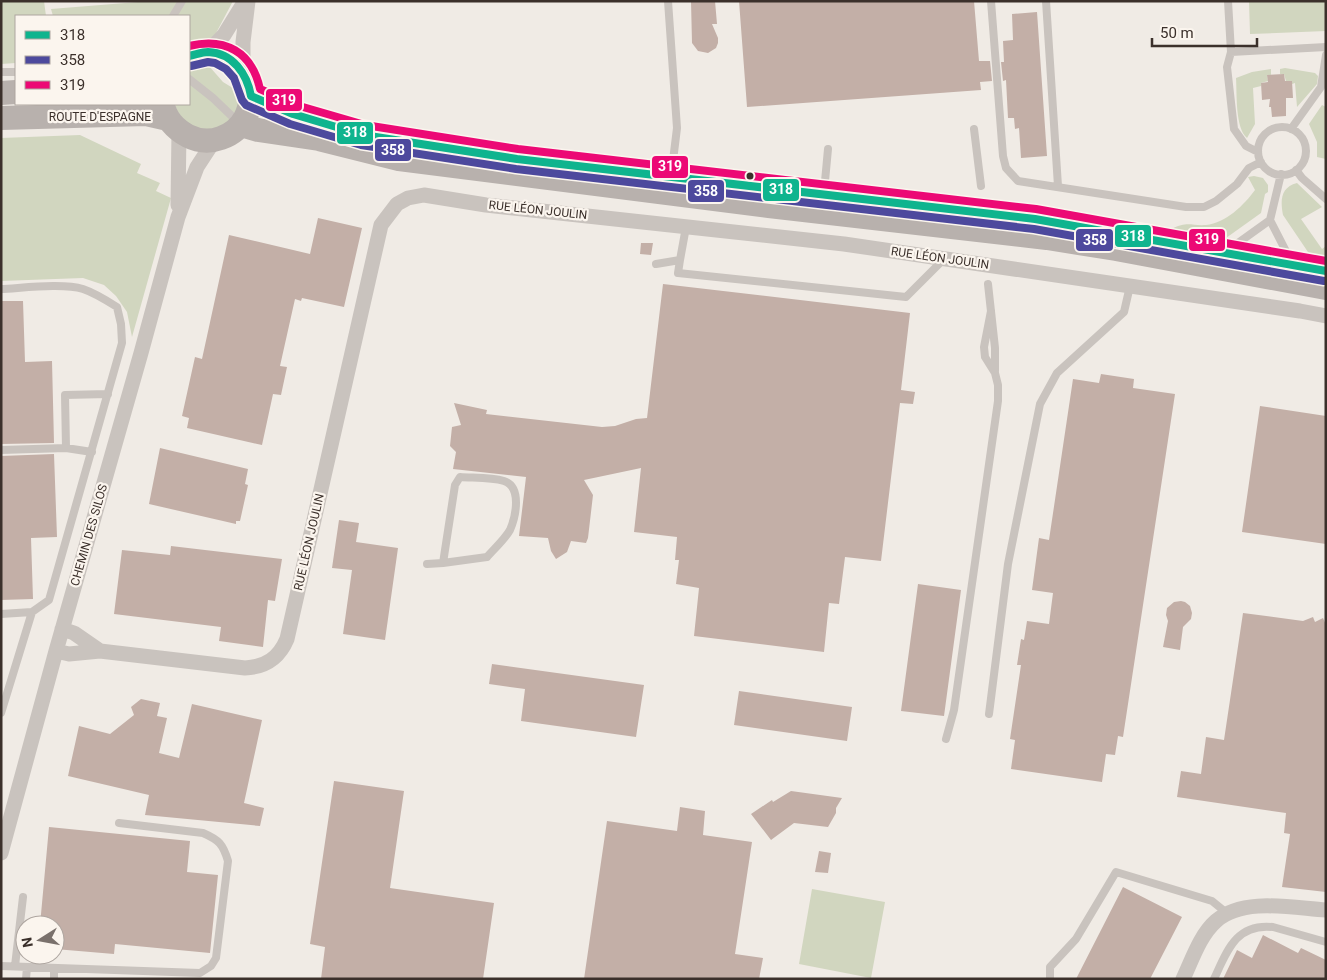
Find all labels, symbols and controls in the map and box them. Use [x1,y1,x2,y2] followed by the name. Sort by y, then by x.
[15,15,190,105] legend
[1152,15,1257,47] scale bar
[1160,24,1194,42] text: 50 m
[60,26,85,44] text: 318
[60,51,85,69] text: 358
[60,76,85,94] text: 319
[265,88,303,112] line badge: 319
[272,92,296,108] text: 319
[49,110,151,124] street label: ROUTE D'ESPAGNE
[336,121,374,145] line badge: 318
[343,124,367,140] text: 318
[374,138,412,162] line badge: 358
[381,142,405,158] text: 358
[651,155,689,179] line badge: 319
[658,158,682,174] text: 319
[745,171,755,181] unlabelled marker
[762,178,800,202] line badge: 318
[687,179,725,203] line badge: 358
[769,181,793,197] text: 318
[694,183,718,199] text: 358
[488,197,588,222] street label: RUE LÉON JOULIN
[1114,224,1152,248] line badge: 318
[1075,228,1114,252] line badge: 358
[1121,228,1145,244] text: 318
[1188,228,1226,252] line badge: 319
[1195,231,1219,247] text: 319
[1083,232,1107,248] text: 358
[890,243,990,272] street label: RUE LÉON JOULIN
[68,483,110,587] street label: CHEMIN DES SILOS
[290,492,327,592] street label: RUE LÉON JOULIN
[15,915,65,965] north arrow
[18,936,36,949] text: N

